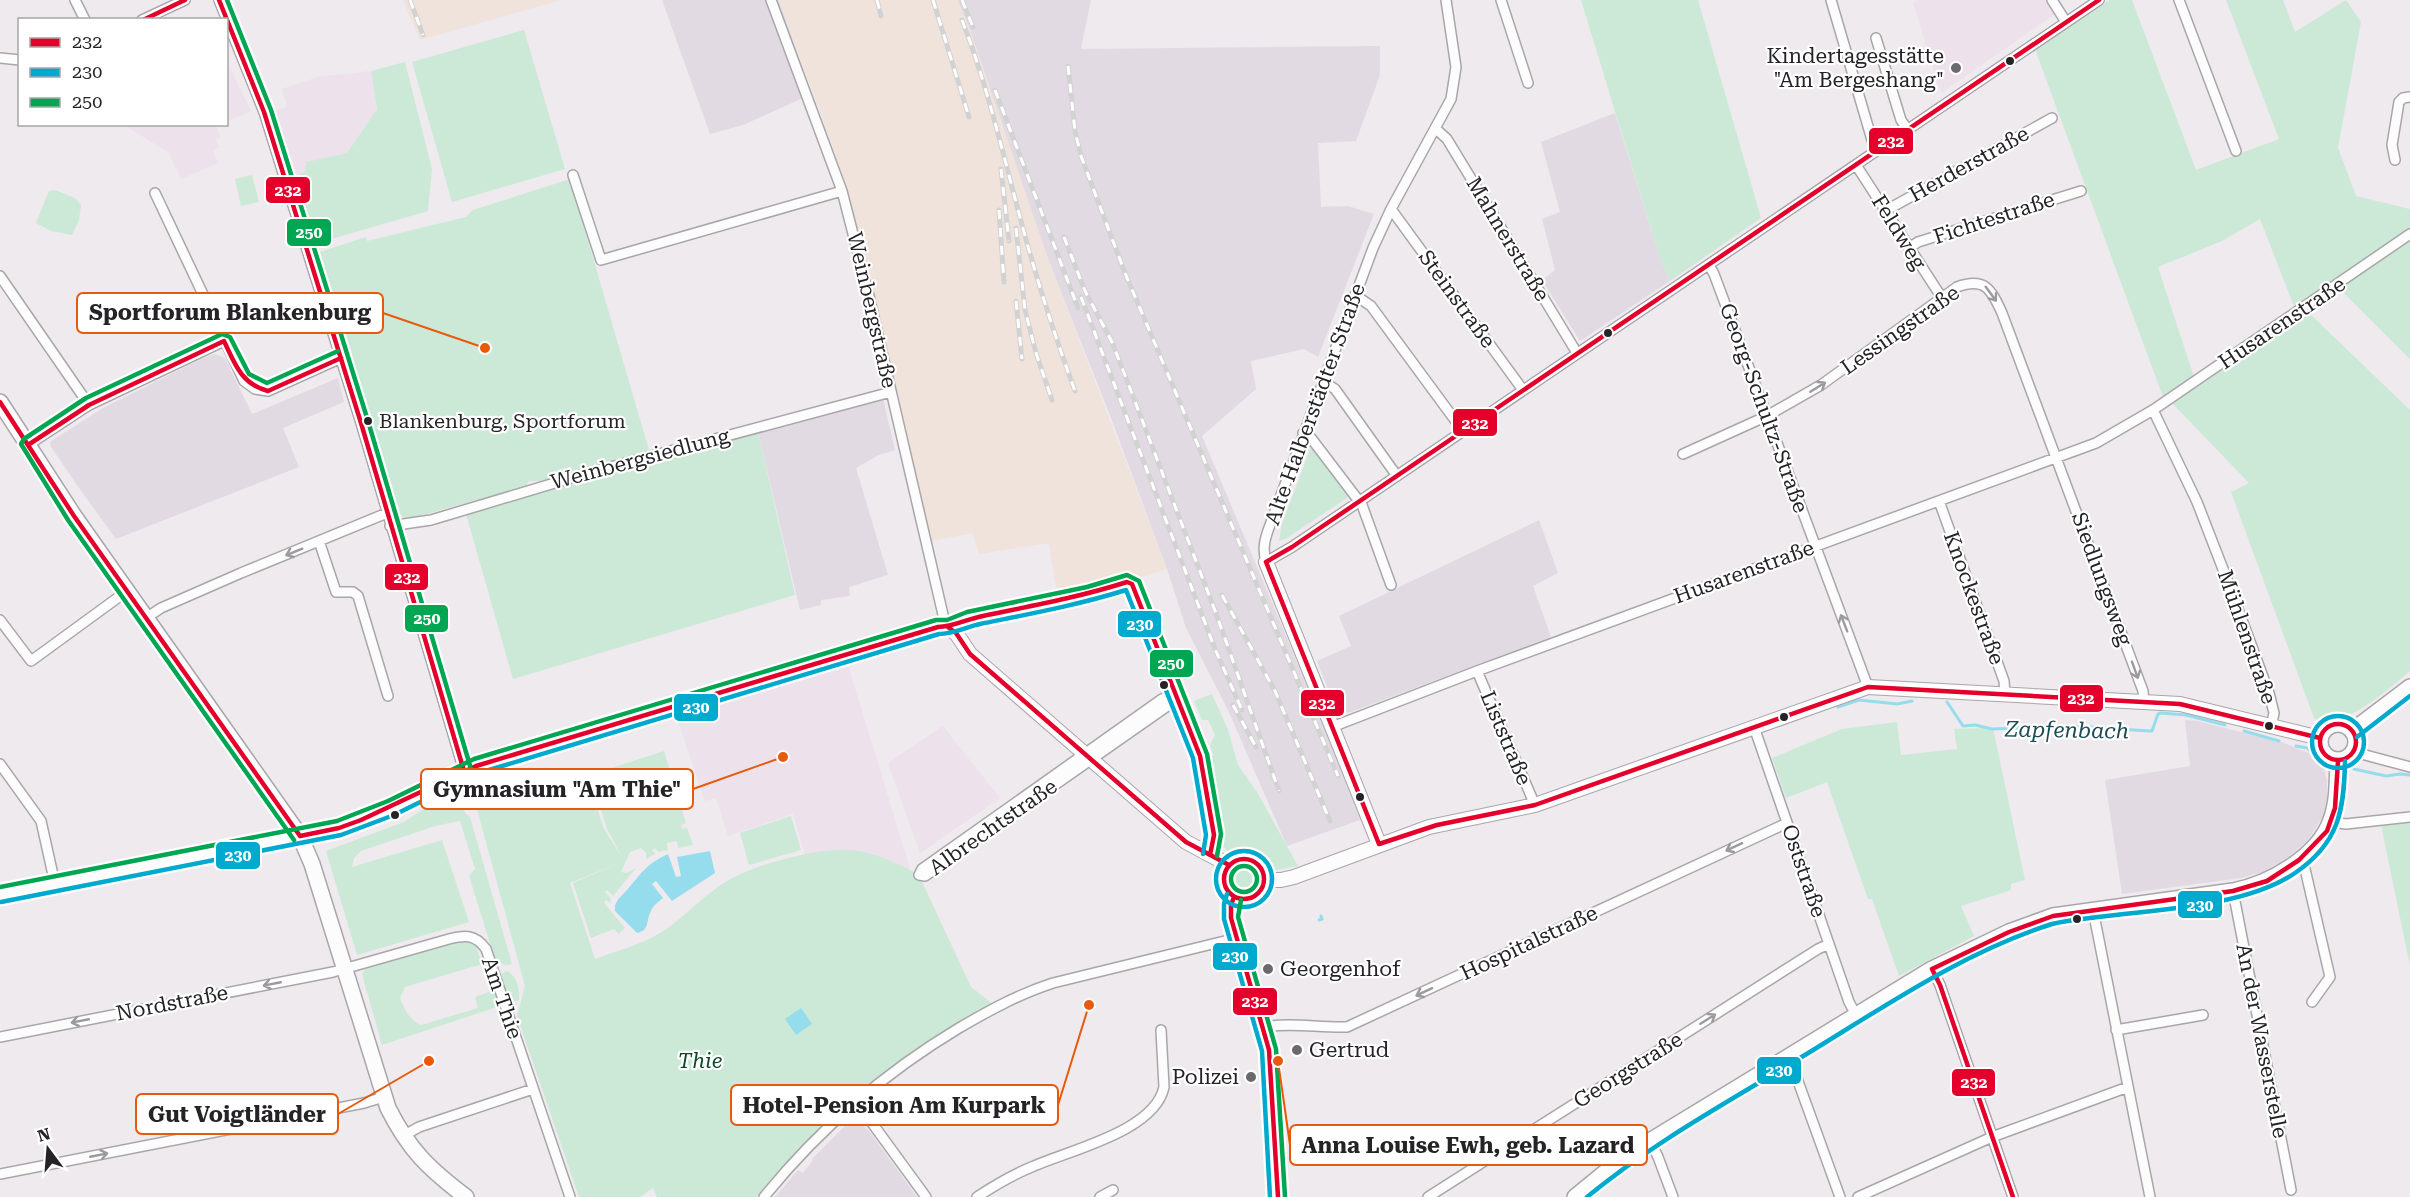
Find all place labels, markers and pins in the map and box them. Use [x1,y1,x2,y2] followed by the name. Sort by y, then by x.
[1767,44,1944,92] place label: Kindertagesstätte "Am Bergeshang"
[2004,55,2016,67] unlabelled marker
[1949,61,1963,75] marker: Kindertagesstätte "Am Bergeshang"
[77,293,383,333] callout: Sportforum Blankenburg
[1602,327,1614,339] unlabelled marker
[379,409,626,433] place label: Blankenburg, Sportforum
[362,415,374,427] marker: Blankenburg, Sportforum
[1158,679,1170,691] unlabelled marker
[1778,711,1790,723] unlabelled marker
[2263,720,2275,732] unlabelled marker
[421,769,693,809] callout: Gymnasium "Am Thie"
[1354,791,1366,803] unlabelled marker
[389,809,401,821] unlabelled marker
[2071,913,2083,925] unlabelled marker
[1280,957,1401,981] place label: Georgenhof
[1261,962,1275,976] marker: Georgenhof
[1309,1038,1390,1062] place label: Gertrud
[1290,1043,1304,1057] marker: Gertrud
[1172,1065,1239,1089] place label: Polizei
[1244,1070,1258,1084] marker: Polizei
[731,1085,1058,1125] callout: Hotel-Pension Am Kurpark
[136,1094,338,1134] callout: Gut Voigtländer
[1290,1125,1647,1165] callout: Anna Louise Ewh, geb. Lazard

